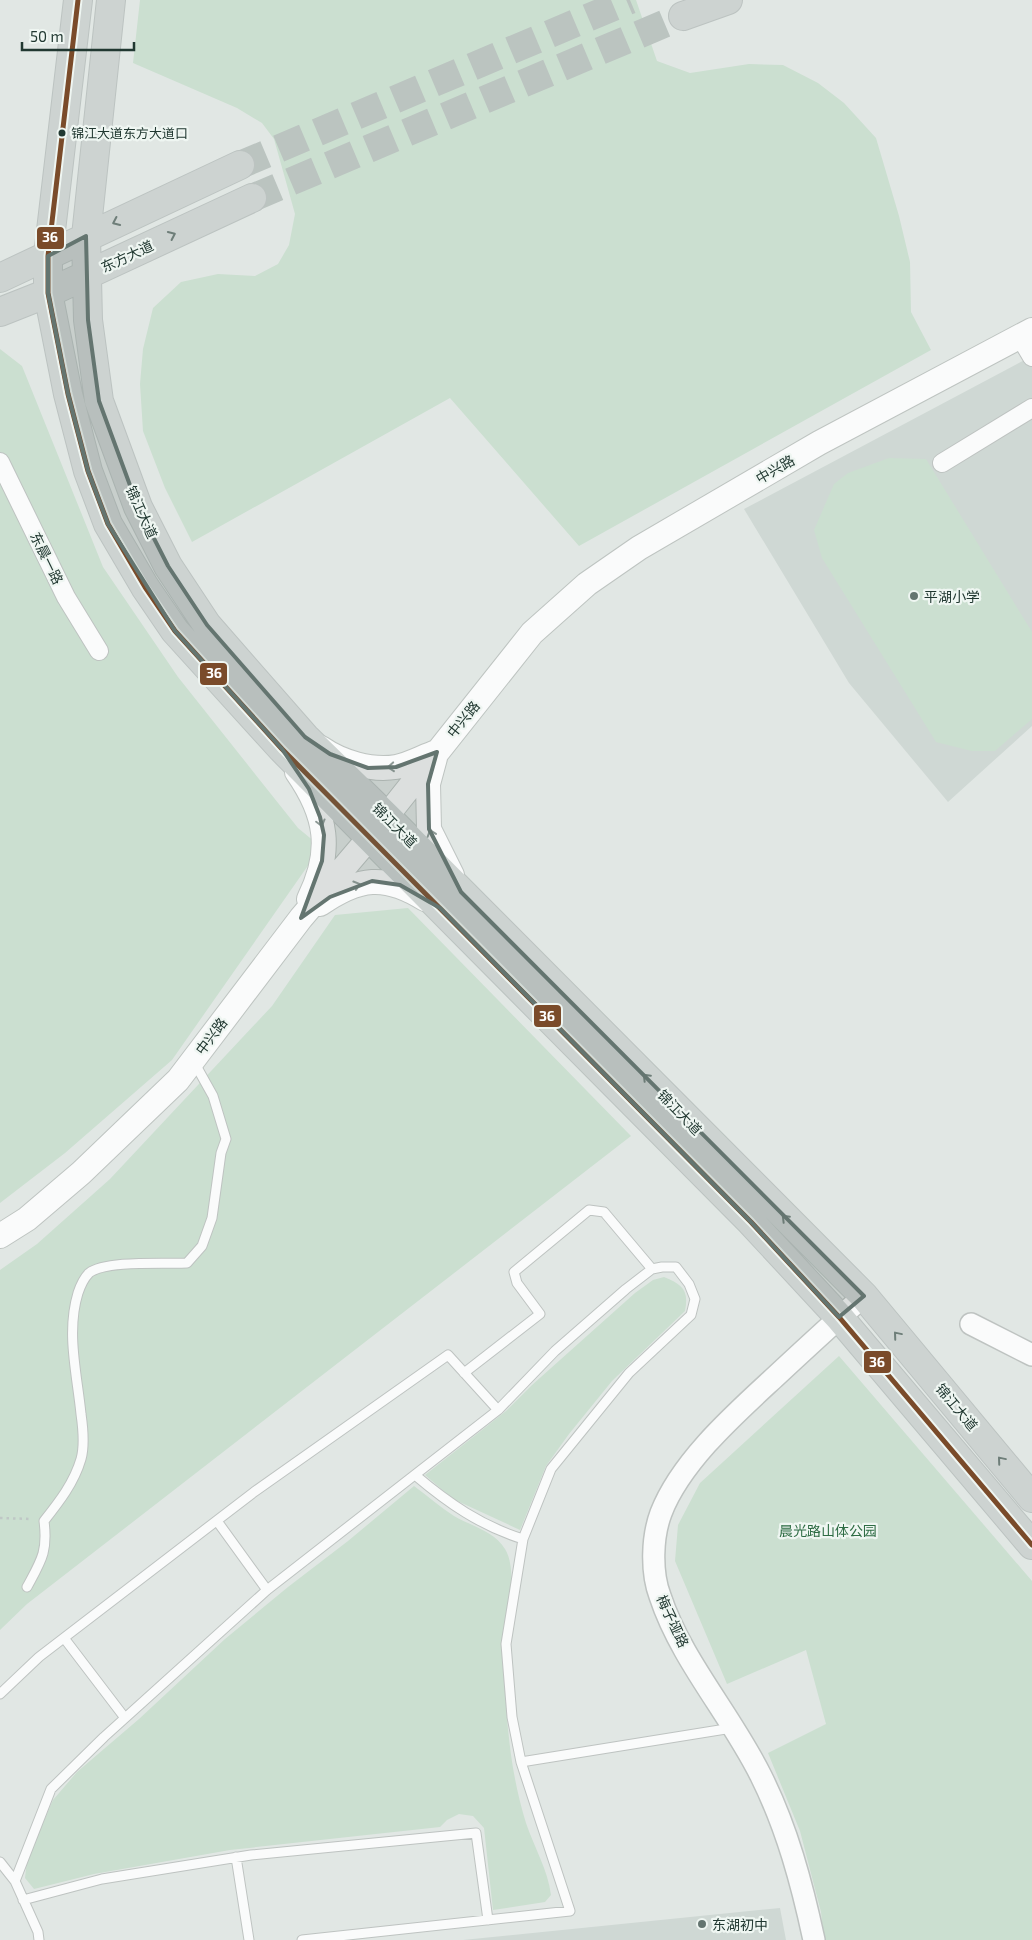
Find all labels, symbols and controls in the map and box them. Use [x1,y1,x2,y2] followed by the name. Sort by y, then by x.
[22,20,135,52] scale bar
[30,27,64,45] text: 50 m
[71,125,188,141] place label: 锦江大道东方大道口
[57,128,67,138] marker: 锦江大道东方大道口
[112,216,121,227] one-way arrow
[36,226,65,250] line badge: 36
[42,228,58,245] text: 36
[167,231,176,241] one-way arrow
[98,236,156,276] street label: 东方大道
[753,451,797,487] street label: 中兴路
[123,483,161,541] street label: 锦江大道
[27,529,67,587] street label: 东晨一路
[924,588,980,605] place label: 平湖小学
[908,590,920,602] marker: 平湖小学
[199,662,228,686] line badge: 36
[206,664,222,681] text: 36
[443,697,483,741] street label: 中兴路
[386,761,394,772] one-way arrow
[369,799,421,851] street label: 锦江大道
[316,818,326,826] one-way arrow
[427,829,437,838] one-way arrow
[353,881,361,891] one-way arrow
[533,1004,562,1028] line badge: 36
[539,1007,555,1024] text: 36
[192,1014,230,1058] street label: 中兴路
[643,1074,652,1083] one-way arrow
[654,1086,706,1138] street label: 锦江大道
[781,1215,790,1224] one-way arrow
[893,1332,902,1341] one-way arrow
[863,1350,892,1374] line badge: 36
[869,1353,885,1370] text: 36
[932,1380,982,1434] street label: 锦江大道
[998,1457,1006,1466] one-way arrow
[779,1522,877,1539] park label: 晨光路山体公园
[653,1592,693,1650] street label: 梅子垭路
[712,1916,768,1933] place label: 东湖初中
[696,1918,708,1930] marker: 东湖初中

